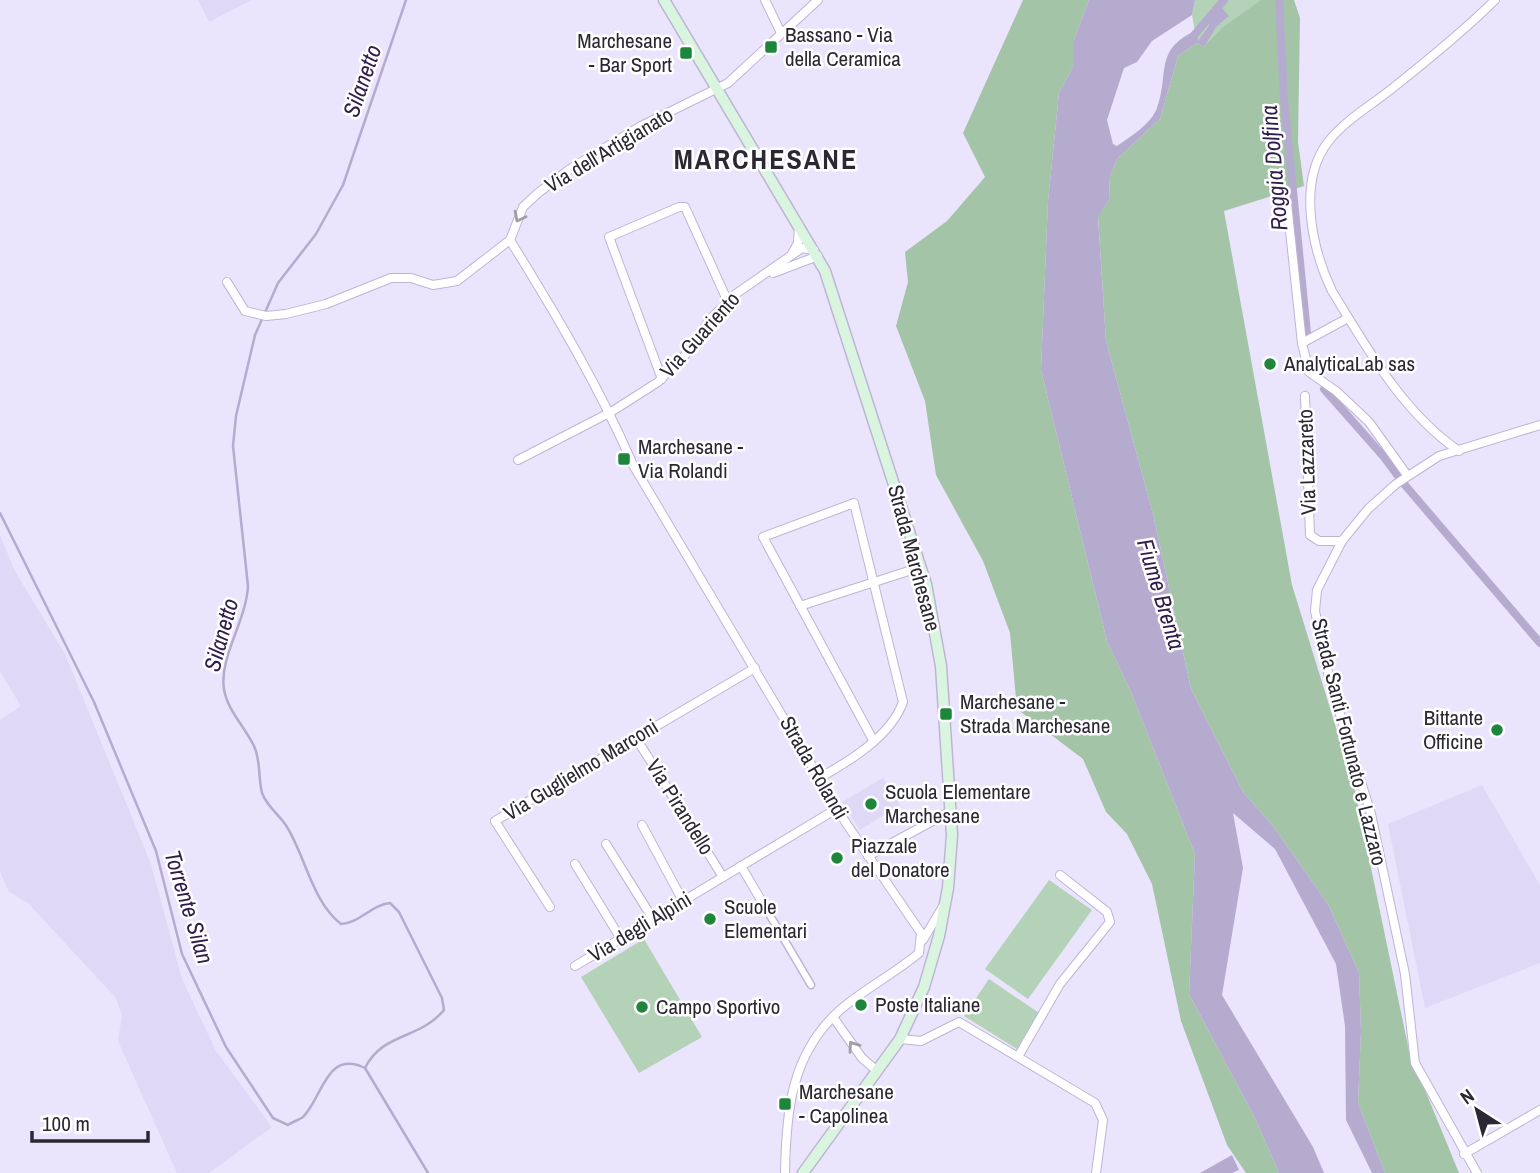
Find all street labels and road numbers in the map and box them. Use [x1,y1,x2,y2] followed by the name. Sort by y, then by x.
[539,100,678,199] street label: Via dell'Artigianato
[653,285,746,384] street label: Via Guariento
[1290,409,1323,515] street label: Via Lazzareto
[881,482,948,634] street label: Strada Marchesane
[1305,615,1394,869] street label: Strada Santi Fortunato e Lazzaro
[773,711,856,825] street label: Strada Rolandi
[498,712,664,827] street label: Via Guglielmo Marconi
[640,753,721,860] street label: Via Pirandello
[583,884,697,969] street label: Via degli Alpini

